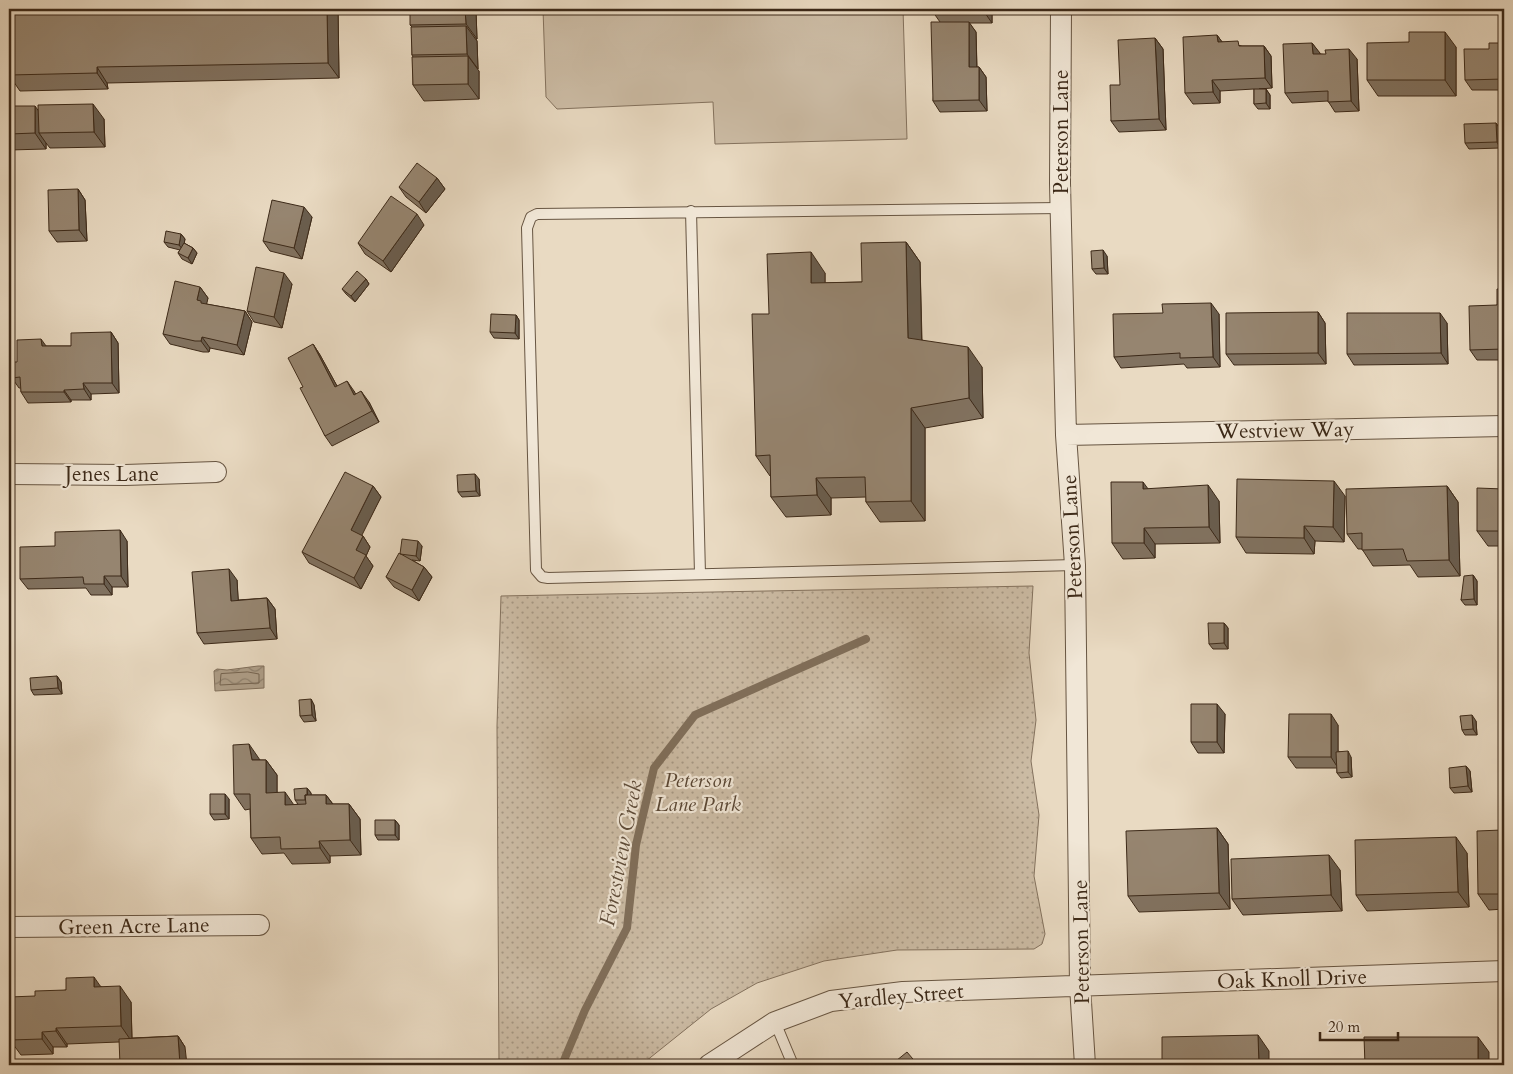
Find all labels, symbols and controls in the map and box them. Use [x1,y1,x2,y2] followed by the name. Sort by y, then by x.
[1047,70,1076,195] street label: Peterson Lane
[1215,415,1354,446] street label: Westview Way
[62,460,159,489] street label: Jenes Lane
[1055,474,1090,600] street label: Peterson Lane
[655,766,742,819] park label: Peterson Lane Park
[592,778,650,928] water label: Forestview Creek
[1066,879,1097,1005] street label: Peterson Lane
[58,911,210,942] street label: Green Acre Lane
[1216,962,1368,997] street label: Oak Knoll Drive
[837,977,965,1016] street label: Yardley Street
[1320,1009,1398,1041] scale bar
[1328,1017,1360,1037] text: 20 m

